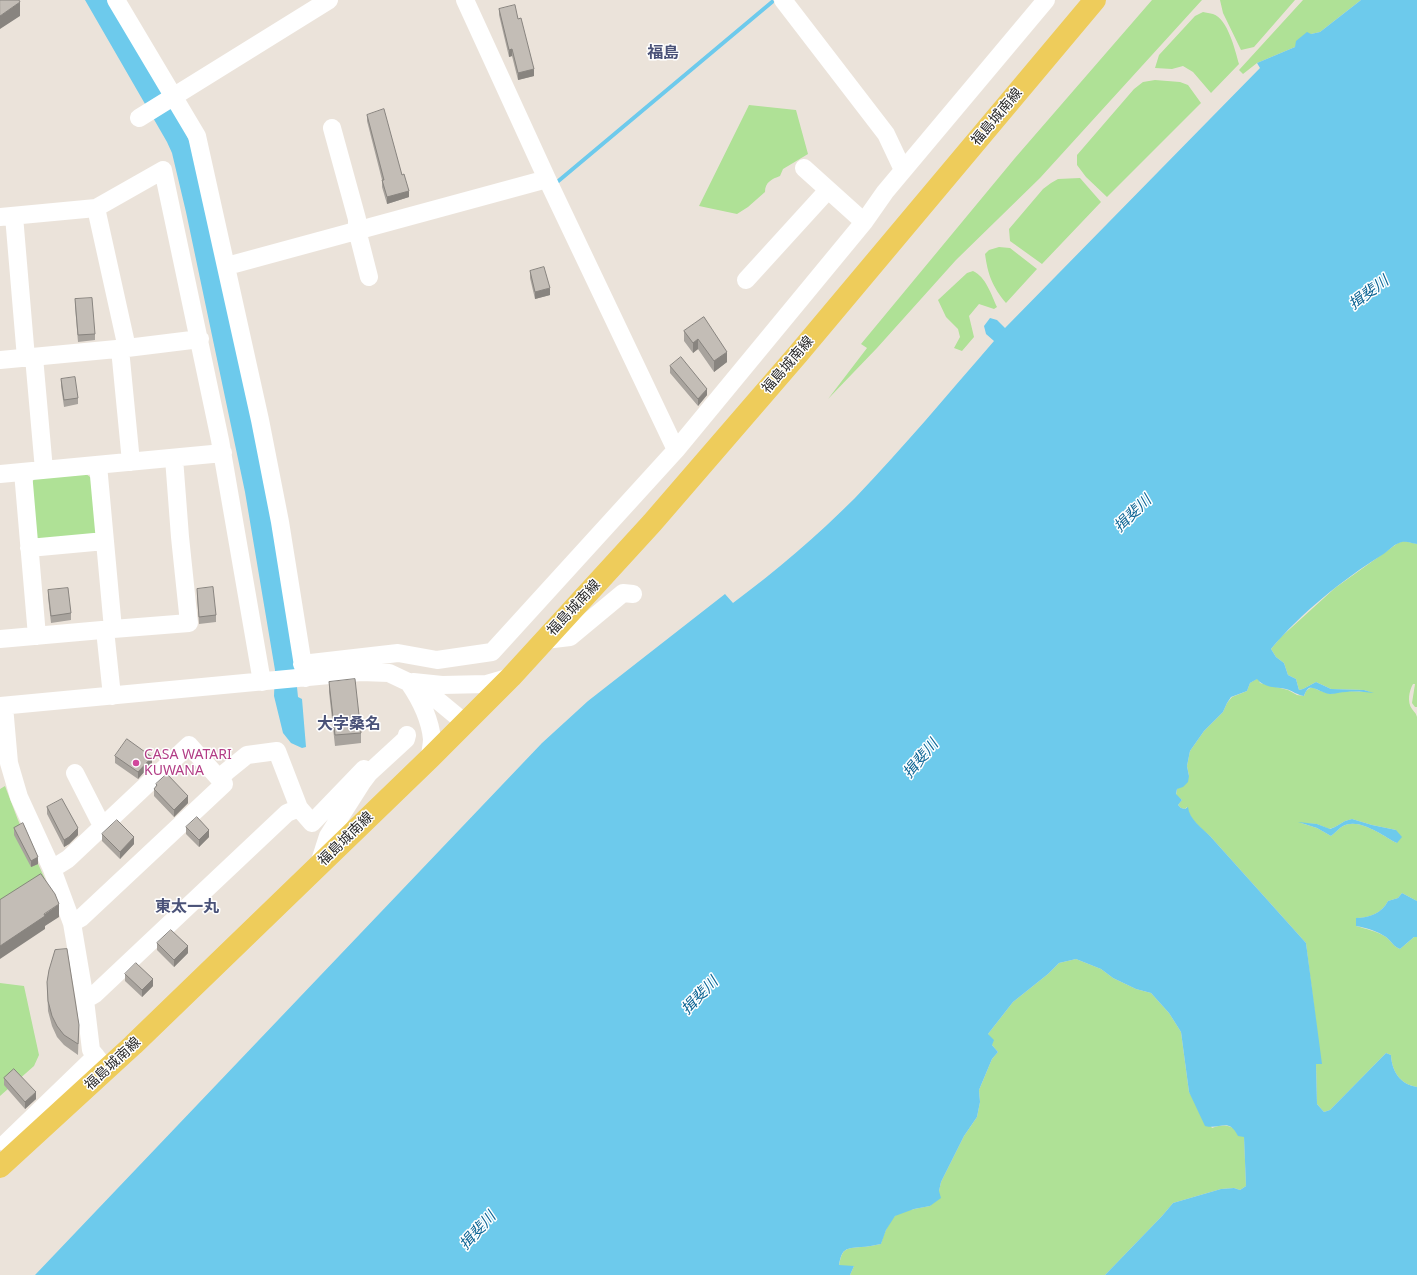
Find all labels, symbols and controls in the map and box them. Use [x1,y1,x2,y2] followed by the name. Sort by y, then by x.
[647,43,679,63] district label: 福島
[968,85,1026,149] street label: 福島城南線
[1346,272,1392,314] water label: 揖斐川
[759,333,817,397] street label: 福島城南線
[1111,492,1155,536] water label: 揖斐川
[544,577,604,639] street label: 福島城南線
[317,714,381,734] district label: 大字桑名
[900,736,942,782] water label: 揖斐川
[144,747,232,780] place label: CASA WATARI KUWANA
[131,758,141,768] marker: CASA WATARI KUWANA
[315,809,377,869] street label: 福島城南線
[155,897,219,917] district label: 東太一丸
[678,974,722,1018] water label: 揖斐川
[82,1034,144,1094] street label: 福島城南線
[456,1208,500,1254] water label: 揖斐川

